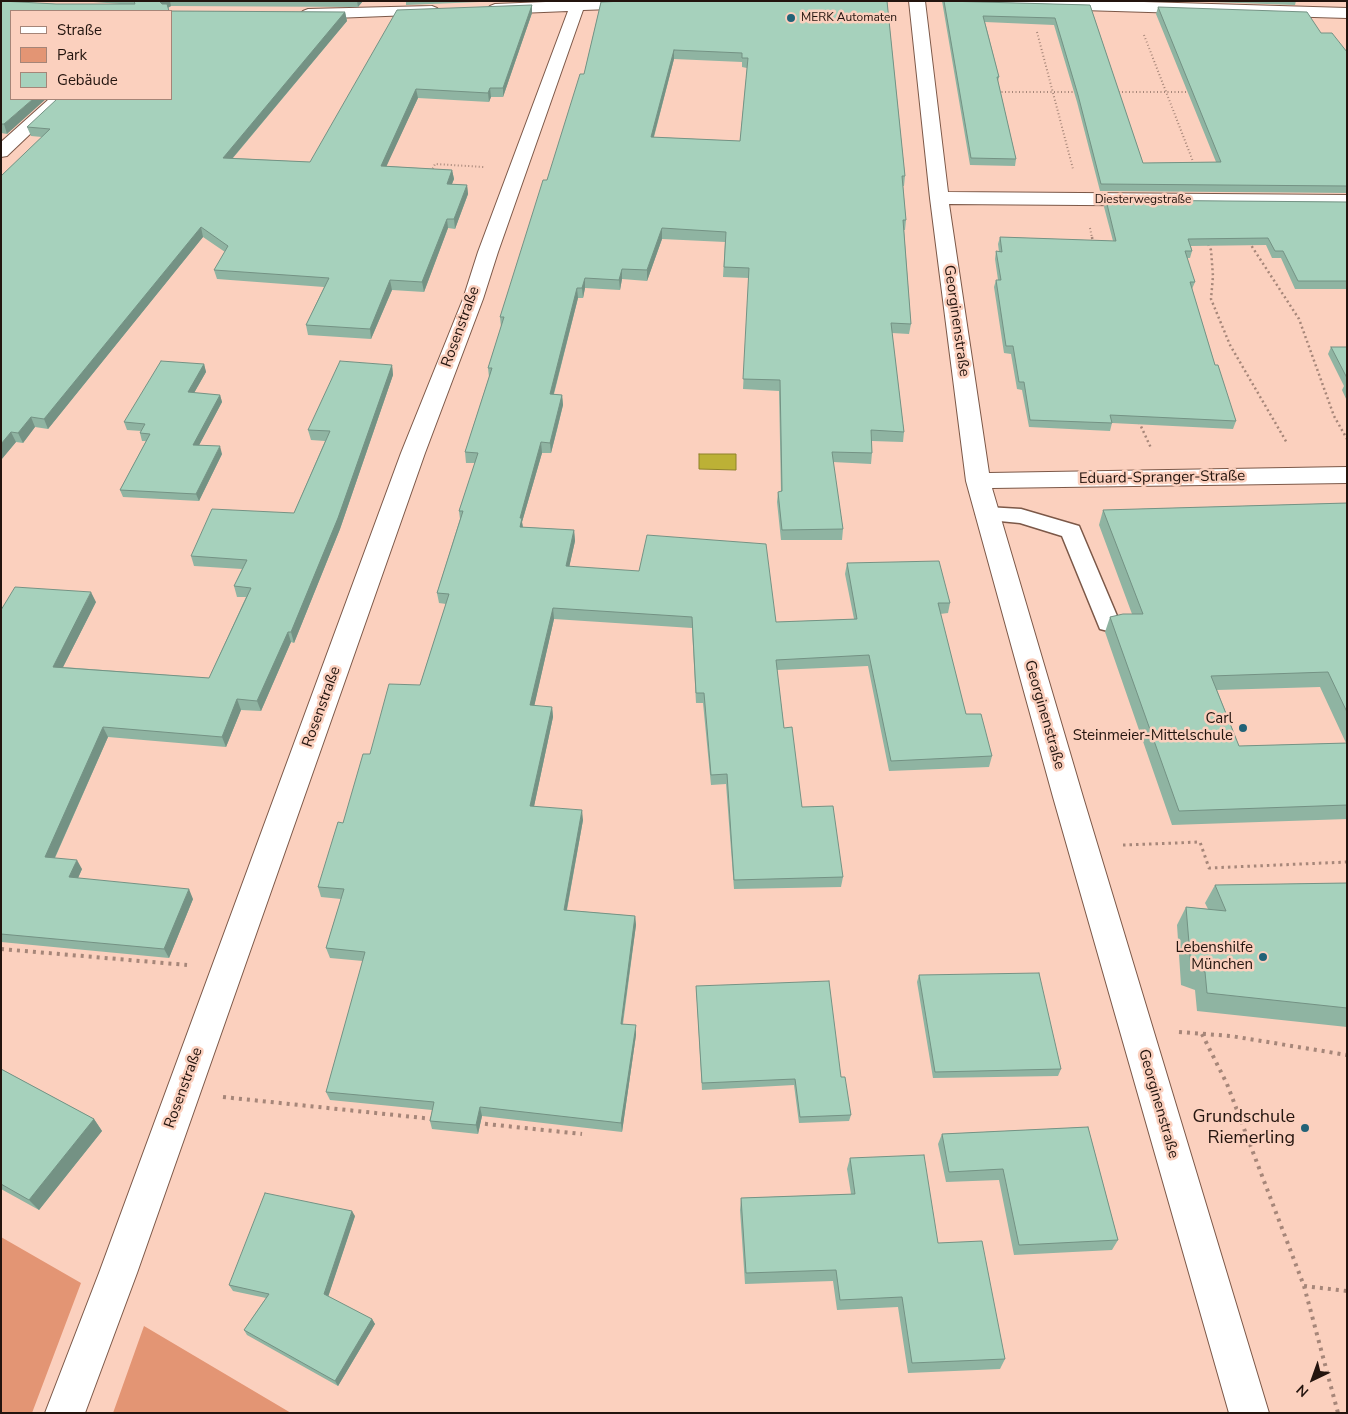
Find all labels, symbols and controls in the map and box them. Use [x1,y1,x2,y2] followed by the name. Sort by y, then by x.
[10,10,172,100] legend
[801,11,897,25] place label: MERK Automaten
[785,12,797,24] marker: MERK Automaten
[57,20,102,40] text: Straße
[57,45,87,65] text: Park
[57,70,118,90] text: Gebäude
[1095,193,1191,207] street label: Diesterwegstraße
[939,264,973,378] street label: Georginenstraße
[438,284,484,370] street label: Rosenstraße
[1079,468,1245,488] street label: Eduard-Spranger-Straße
[1020,658,1068,772] street label: Georginenstraße
[299,664,345,750] street label: Rosenstraße
[1073,710,1233,745] place label: Carl Steinmeier-Mittelschule
[1237,722,1249,734] marker: Carl Steinmeier-Mittelschule
[1175,939,1253,974] place label: Lebenshilfe München
[1257,951,1269,963] marker: Lebenshilfe München
[161,1045,207,1131] street label: Rosenstraße
[1134,1047,1182,1161] street label: Georginenstraße
[1193,1107,1295,1150] place label: Grundschule Riemerling
[1299,1122,1311,1134] marker: Grundschule Riemerling
[1288,1354,1338,1404] north arrow
[1292,1380,1313,1401] text: N

